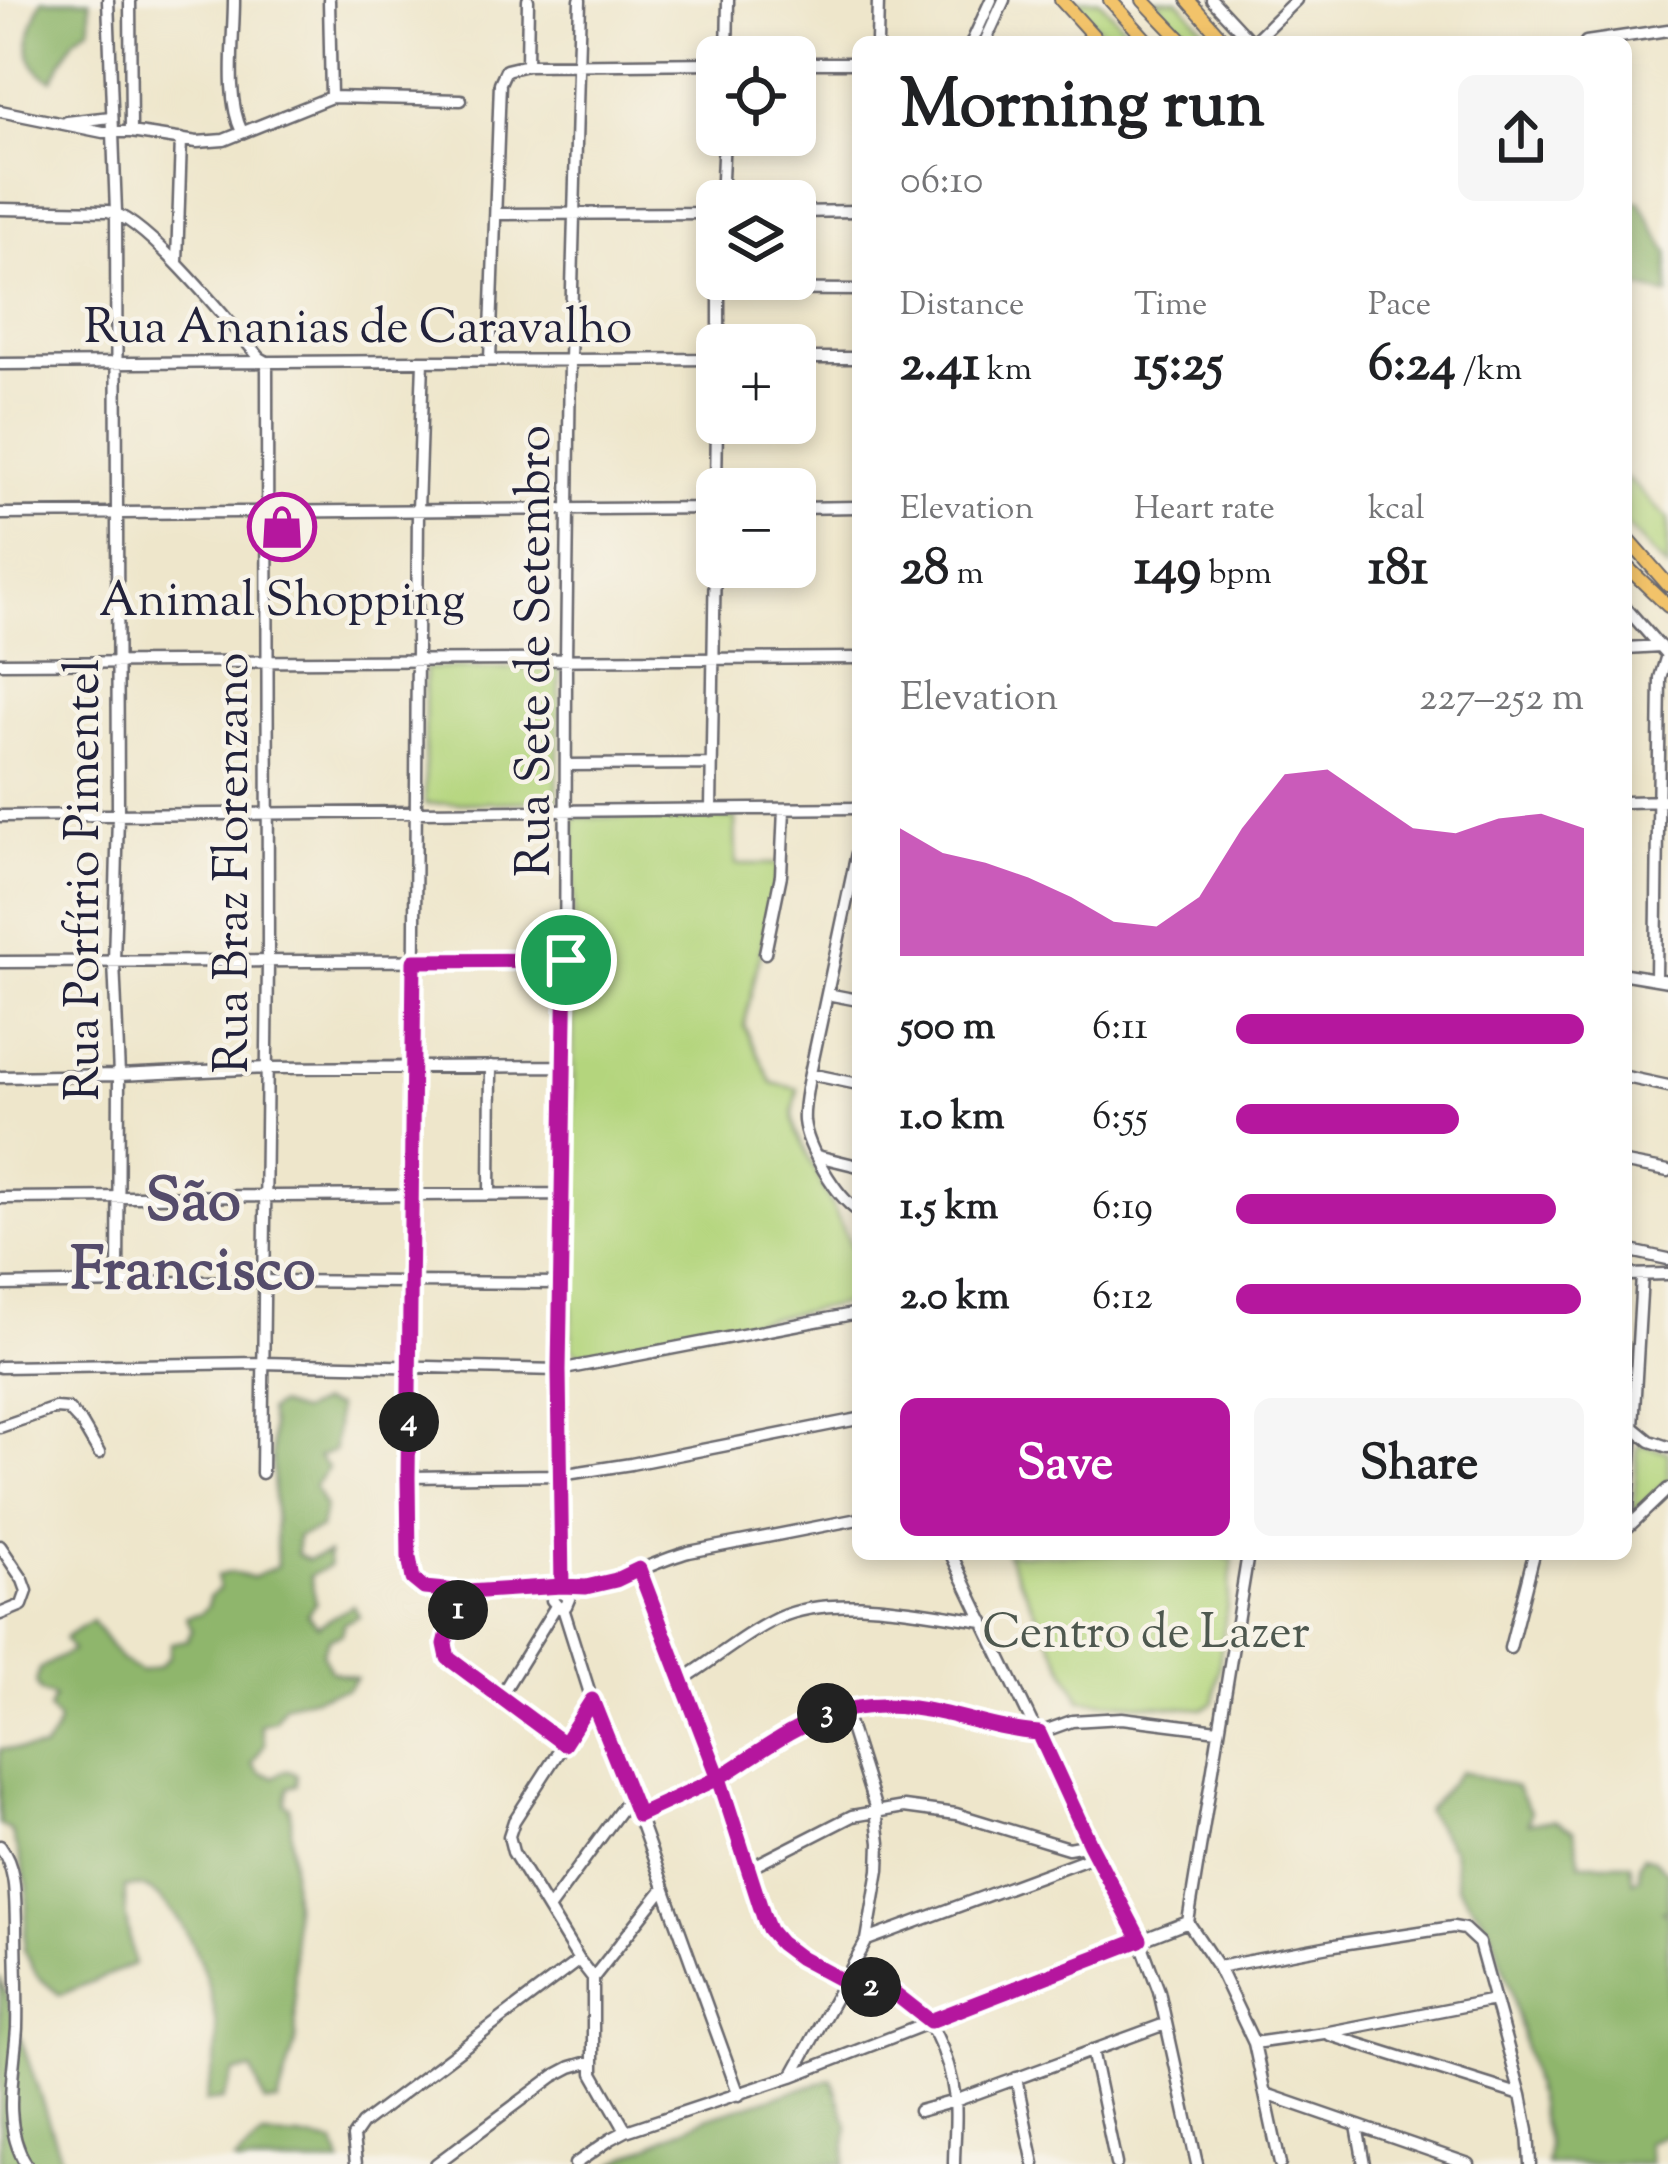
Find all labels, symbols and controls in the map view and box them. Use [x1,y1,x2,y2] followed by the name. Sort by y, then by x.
[696,36,816,588] map controls
[696,36,816,156] button: locate
[900,62,1265,157] text: Morning run
[1458,75,1584,201] button: share
[900,155,983,211] text: 06:10
[696,180,816,300] button: layers
[900,282,1024,330] text: Distance
[1134,282,1207,330] text: Time
[1368,282,1431,330] text: Pace
[84,296,632,365] street label: Rua Ananias de Caravalho
[696,324,816,444] button: +
[900,330,980,403] text: 2.41
[1134,330,1223,403] text: 15:25
[1368,330,1456,403] text: 6:24
[980,347,1032,395] text: km
[1456,347,1522,395] text: /km
[503,425,572,877] street label: Rua Sete de Setembro
[696,468,816,588] button: −
[900,486,1034,534] text: Elevation
[1134,486,1275,534] text: Heart rate
[1368,486,1425,534] text: kcal
[247,492,317,562] shop icon: Animal Shopping
[900,534,949,607] text: 28
[1134,534,1201,607] text: 149
[1368,534,1428,607] text: 181
[949,551,984,599] text: m
[1201,551,1272,599] text: bpm
[99,569,465,638] place label: Animal Shopping
[201,653,270,1073] street label: Rua Braz Florenzano
[52,659,121,1101] street label: Rua Porfírio Pimentel
[900,672,1058,728] text: Elevation
[1419,672,1584,728] text: 227–252 m
[515,909,617,1011] pin
[533,927,599,993] icon: arrive
[900,1001,995,1057] text: 500 m
[1092,1001,1148,1057] text: 6:11
[900,1091,1004,1147] text: 1.0 km
[1092,1091,1148,1147] text: 6:55
[70,1161,316,1317] district label: São Francisco
[900,1181,998,1237] text: 1.5 km
[1092,1181,1153,1237] text: 6:19
[900,1271,1009,1327] text: 2.0 km
[1092,1271,1153,1327] text: 6:12
[379,1392,439,1452] pin: 4
[401,1398,417,1446] text: 4
[900,1398,1230,1536] button: Save
[1254,1398,1584,1536] button: Share
[428,1580,488,1640] pin: 1
[452,1586,464,1634] text: 1
[982,1601,1310,1670] park label: Centro de Lazer
[797,1683,857,1743] pin: 3
[820,1689,834,1737] text: 3
[841,1957,901,2017] pin: 2
[863,1963,879,2011] text: 2

